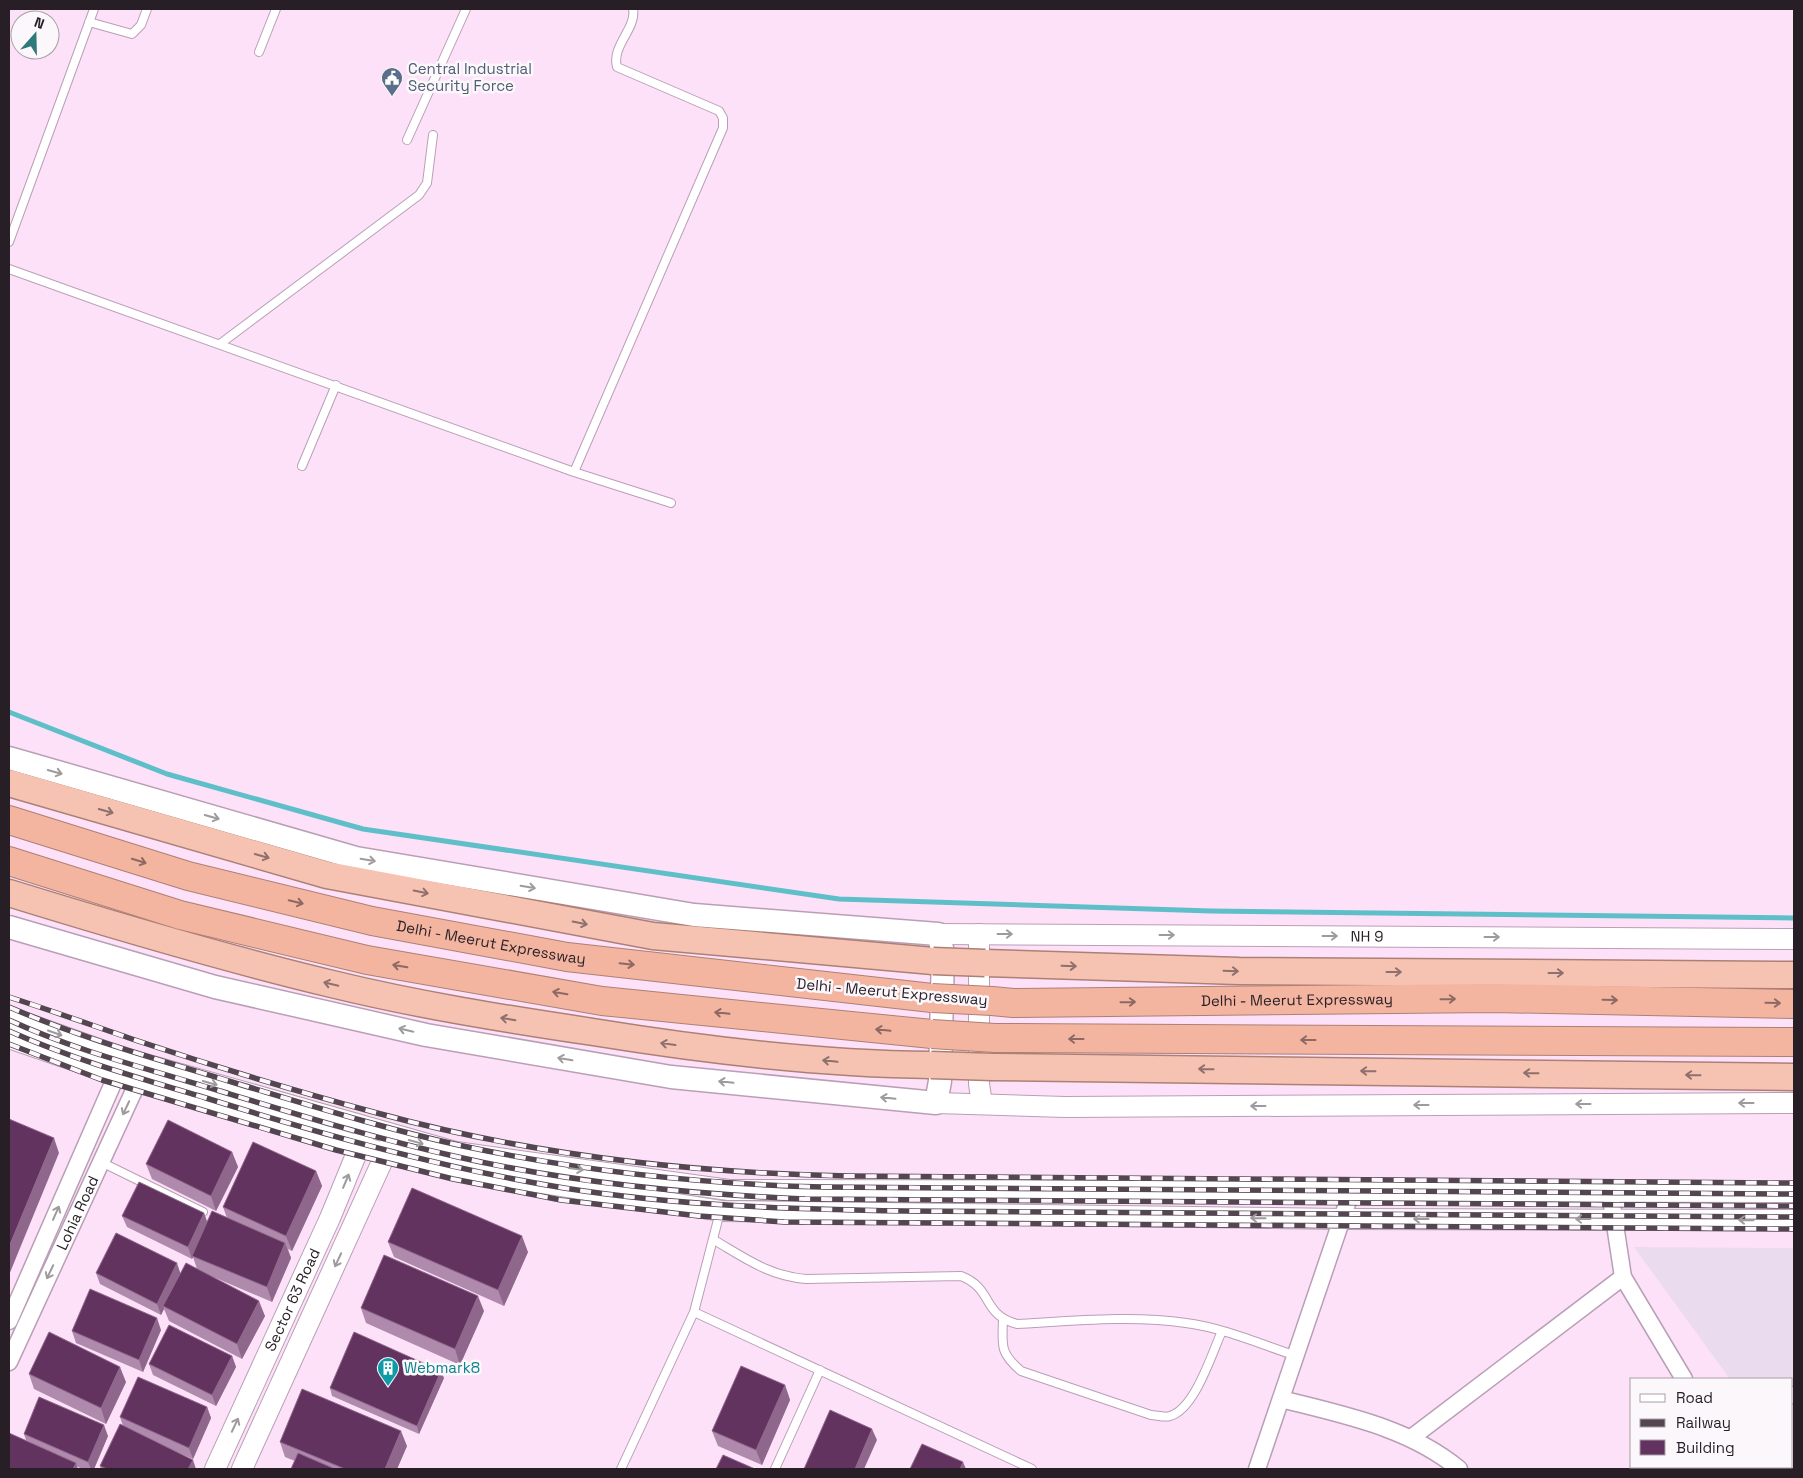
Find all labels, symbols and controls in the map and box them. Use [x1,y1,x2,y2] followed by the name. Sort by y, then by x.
[10,10,60,60] north arrow
[32,13,47,33] text: N
[408,59,532,95] place label: Central Industrial Security Force
[380,66,404,97] public building icon: Central Industrial Security Force
[47,767,63,777] one-way arrow
[98,807,114,817] one-way arrow
[203,812,219,822] one-way arrow
[254,852,270,862] one-way arrow
[130,856,146,866] one-way arrow
[360,856,376,866] one-way arrow
[520,883,536,893] one-way arrow
[412,888,428,898] one-way arrow
[287,898,303,907] one-way arrow
[395,916,587,968] street label: Delhi - Meerut Expressway
[572,918,588,928] one-way arrow
[1351,926,1383,946] street label: NH 9
[996,929,1012,939] one-way arrow
[1158,930,1175,940] one-way arrow
[1321,931,1337,941] one-way arrow
[1484,932,1500,942] one-way arrow
[619,959,635,969] one-way arrow
[392,961,408,971] one-way arrow
[1061,961,1077,970] one-way arrow
[1223,966,1239,975] one-way arrow
[1386,967,1402,977] one-way arrow
[1548,968,1564,978] one-way arrow
[796,974,988,1009] street label: Delhi - Meerut Expressway
[324,979,340,988] one-way arrow
[553,988,569,998] one-way arrow
[1201,989,1393,1010] street label: Delhi - Meerut Expressway
[1439,994,1455,1003] one-way arrow
[1602,995,1618,1005] one-way arrow
[1119,997,1135,1006] one-way arrow
[1764,999,1780,1008] one-way arrow
[714,1008,730,1018] one-way arrow
[500,1014,516,1024] one-way arrow
[398,1025,414,1034] one-way arrow
[875,1025,891,1034] one-way arrow
[46,1029,62,1039] one-way arrow
[1068,1034,1084,1044] one-way arrow
[1300,1035,1316,1045] one-way arrow
[661,1039,677,1049] one-way arrow
[558,1053,574,1063] one-way arrow
[822,1056,838,1066] one-way arrow
[1198,1064,1214,1074] one-way arrow
[1360,1066,1376,1076] one-way arrow
[1523,1068,1539,1078] one-way arrow
[1685,1071,1701,1080] one-way arrow
[718,1077,734,1087] one-way arrow
[201,1078,217,1088] one-way arrow
[880,1093,896,1103] one-way arrow
[1738,1098,1754,1108] one-way arrow
[1575,1099,1592,1109] one-way arrow
[120,1100,130,1115] one-way arrow
[1413,1100,1429,1110] one-way arrow
[1250,1101,1266,1111] one-way arrow
[408,1137,424,1147] one-way arrow
[568,1164,584,1174] one-way arrow
[52,1173,102,1253] street label: Lohia Road
[341,1174,351,1189] one-way arrow
[52,1206,62,1221] one-way arrow
[1250,1213,1266,1222] one-way arrow
[1413,1214,1429,1224] one-way arrow
[1575,1214,1592,1224] one-way arrow
[1738,1215,1754,1225] one-way arrow
[260,1245,324,1354] street label: Sector 63 Road
[333,1252,342,1267] one-way arrow
[45,1264,55,1279] one-way arrow
[376,1356,400,1387] building icon: Webmark8
[404,1358,480,1377] place label: Webmark8
[1630,1378,1793,1468] legend
[1676,1388,1713,1407] text: Road
[1676,1413,1731,1432] text: Railway
[231,1418,240,1433] one-way arrow
[1676,1438,1735,1457] text: Building

